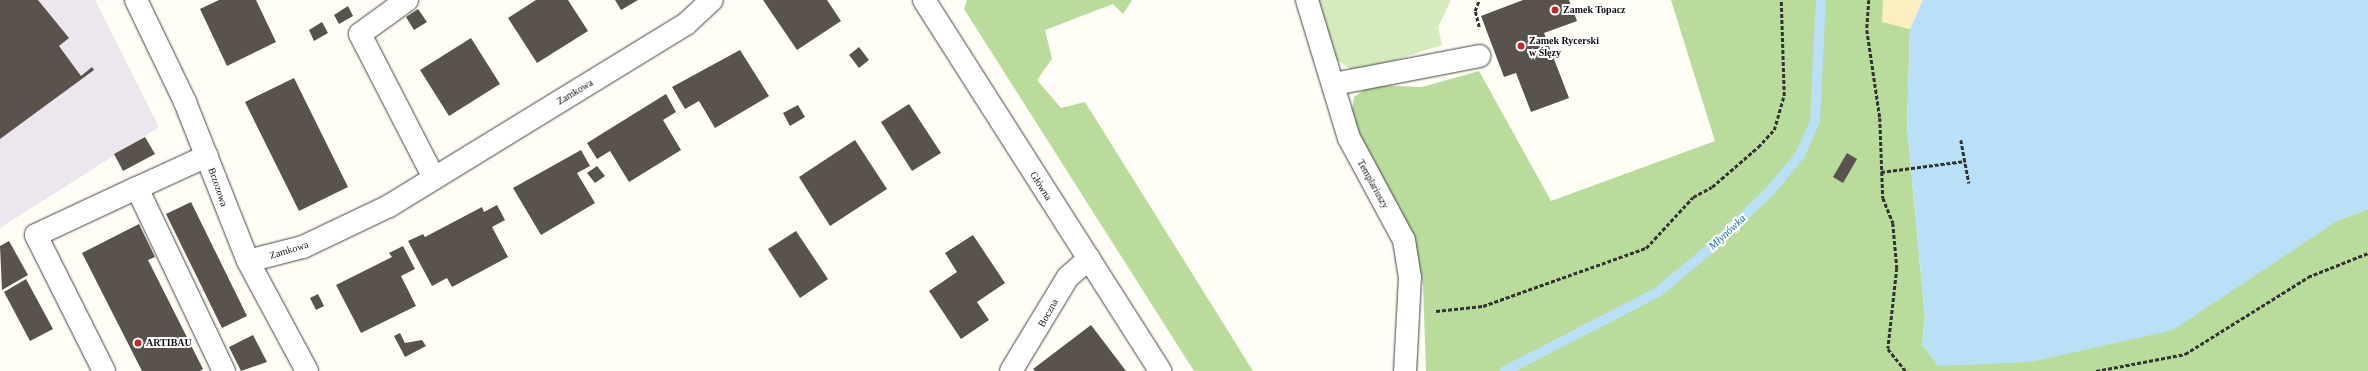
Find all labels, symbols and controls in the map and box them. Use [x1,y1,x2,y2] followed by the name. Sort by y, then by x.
[1563,4,1626,16] place label: Zamek Topacz
[1550,5,1560,15] marker: Zamek Topacz
[1529,34,1599,58] place label: Zamek Rycerski w Ślęzy
[1516,41,1526,51] marker: Zamek Rycerski w Ślęzy
[555,77,595,107] street label: Zamkowa
[1355,157,1391,211] street label: Templariuszy
[206,166,230,208] street label: Brzozowa
[1028,169,1054,203] street label: Główna
[1706,212,1748,252] water label: Młynówka
[268,238,310,262] street label: Zamkowa
[1035,297,1061,329] street label: Boczna
[146,337,192,349] place label: ARTIBAU
[133,338,143,348] marker: ARTIBAU

